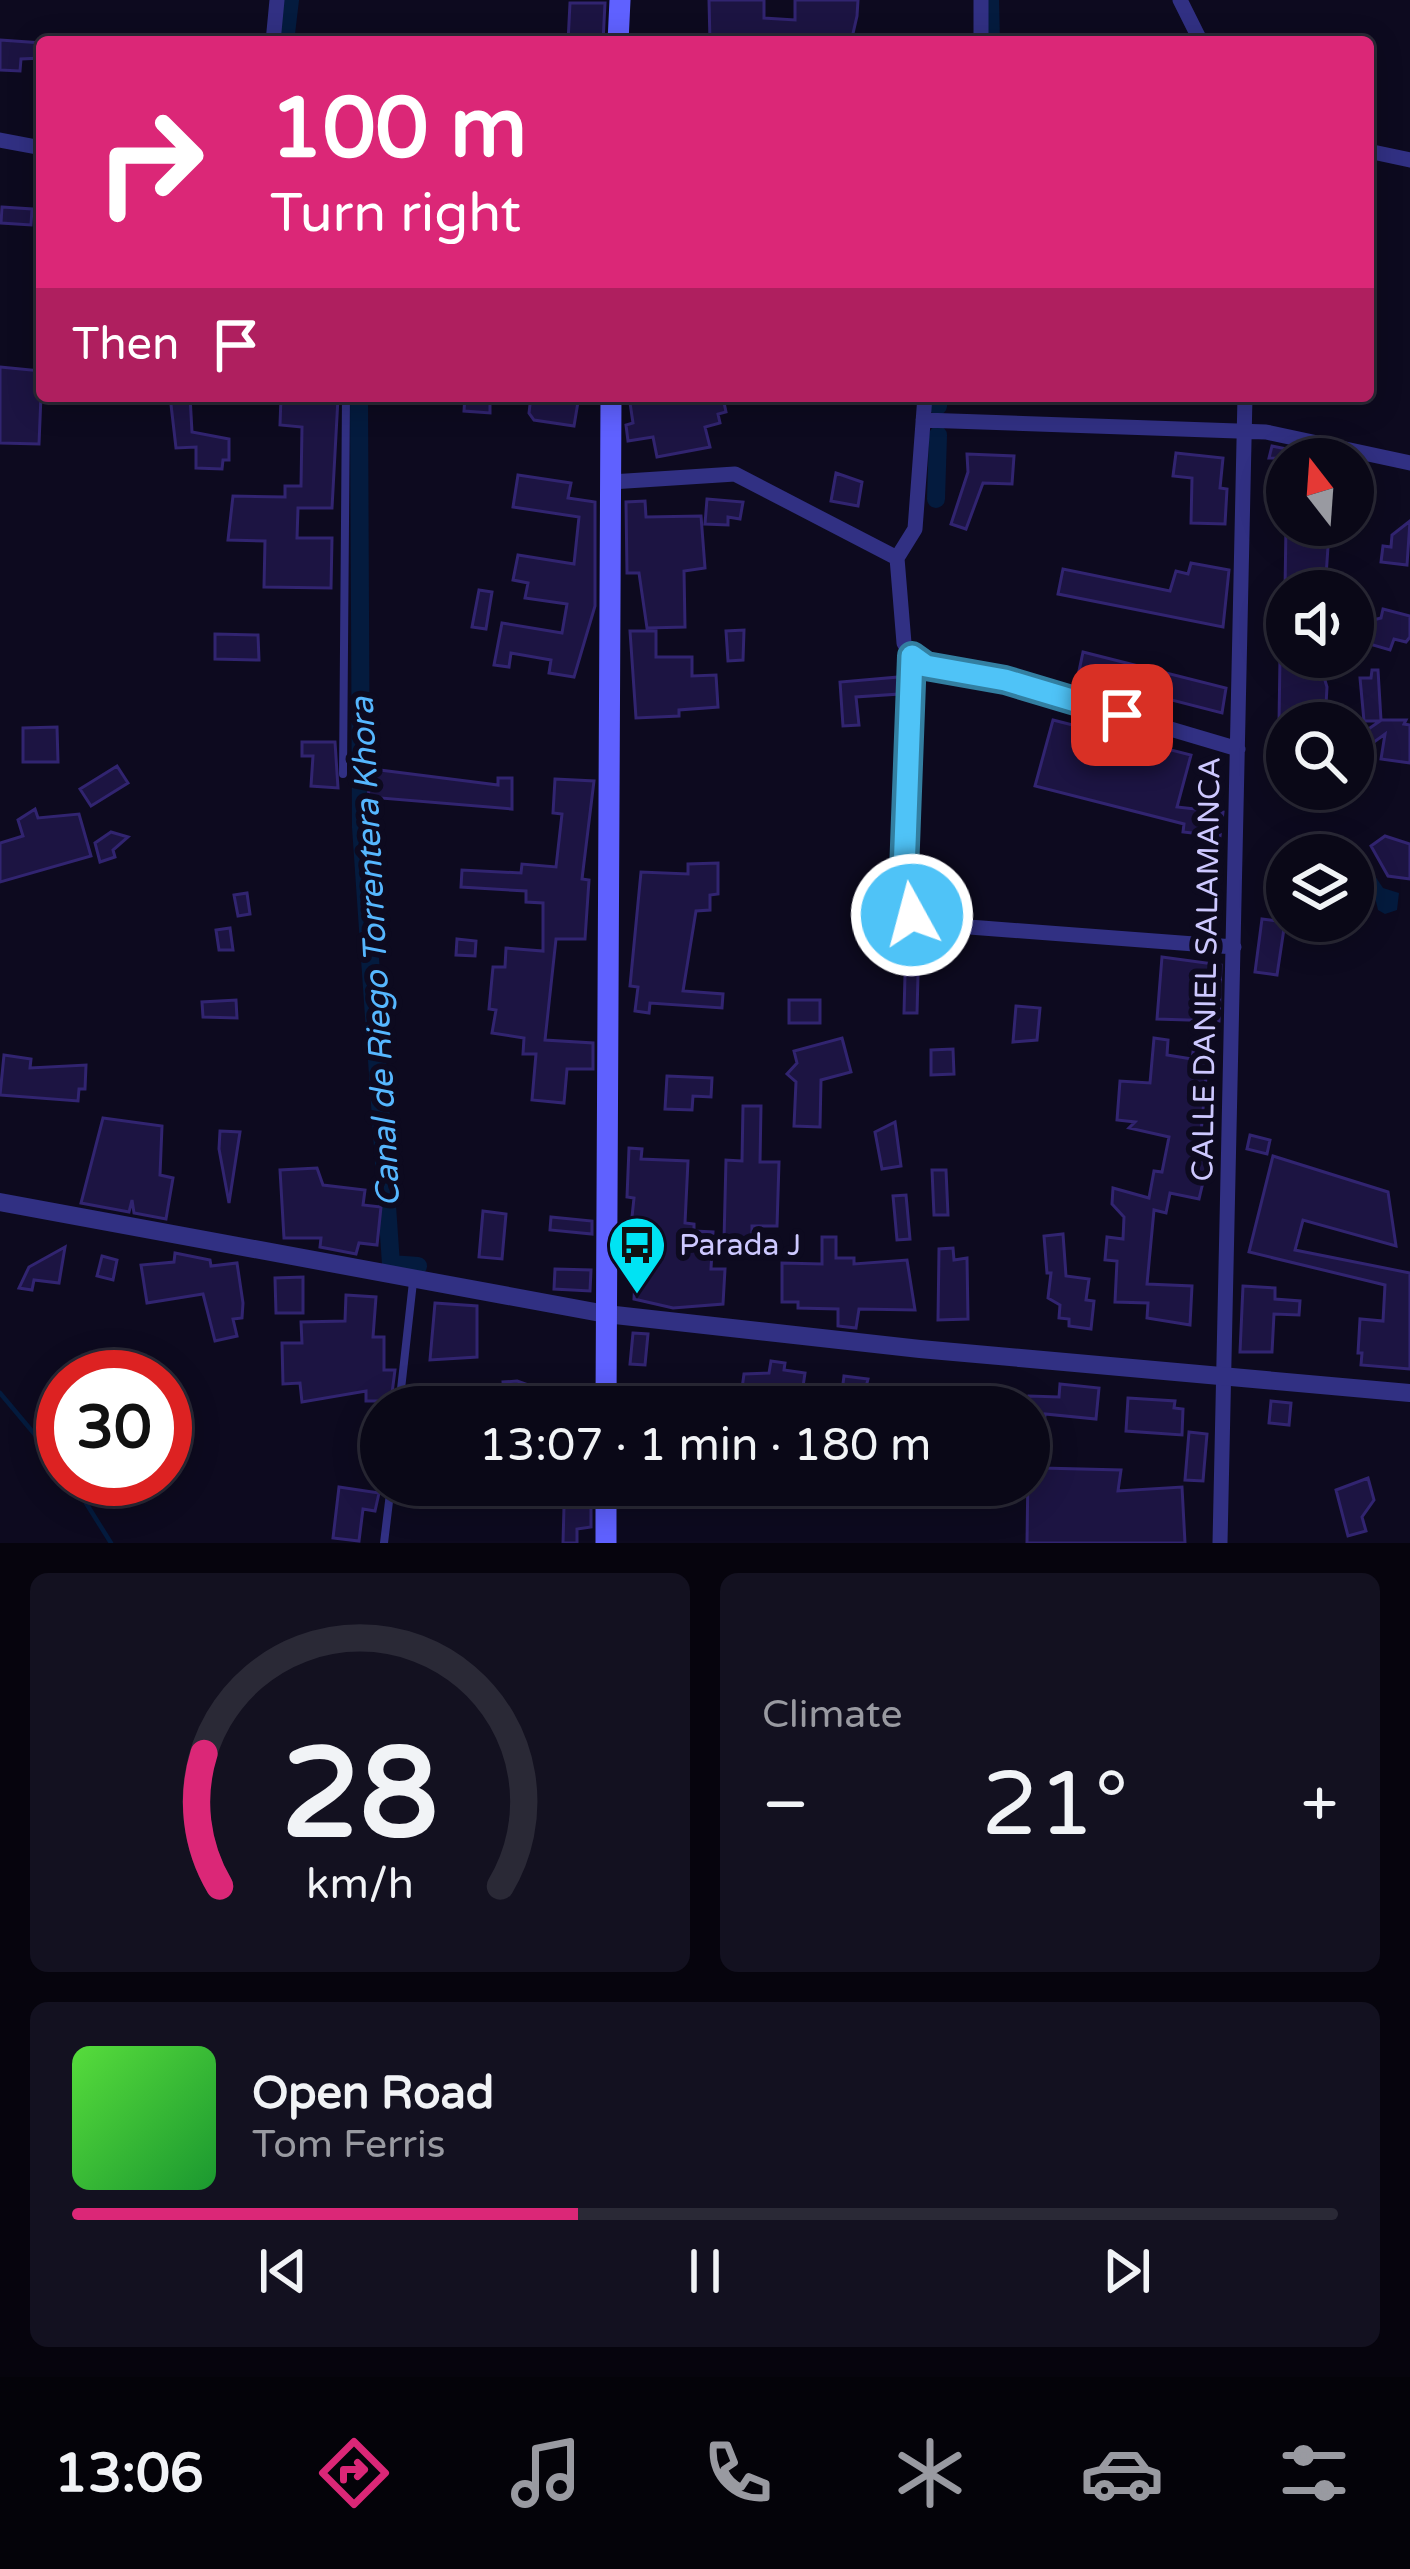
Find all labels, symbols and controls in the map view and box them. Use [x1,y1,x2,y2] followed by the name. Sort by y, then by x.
[270,79,527,180] text: 100 m
[72,84,228,240] icon: right
[270,181,521,246] text: Turn right
[203,312,269,378] icon: arrive
[72,318,179,372] text: Then
[1266,438,1374,546] north arrow
[1266,438,1374,942] map controls
[1266,570,1374,678] button: sound
[1071,664,1173,766] pin
[1089,682,1155,748] icon: arrive
[343,695,408,1208] water label: Canal de Riego Torrentera Khora
[1266,702,1374,810] button: search
[1184,756,1229,1182] street label: CALLE DANIEL SALAMANCA
[1266,834,1374,942] button: layers
[849,852,975,978] position arrow
[606,1214,668,1296] bus stop icon: Parada J
[679,1227,801,1264] place label: Parada J
[36,1350,192,1506] speed limit sign: 30
[479,1419,931,1473] text: 13:07 · 1 min · 180 m
[762,1691,902,1738] text: Climate
[282,1720,438,1871] text: 28
[981,1751,1128,1860] text: 21°
[762,1765,809,1845] text: −
[1301,1765,1338,1845] text: +
[306,1858,414,1909] text: km/h
[252,2067,494,2121] text: Open Road
[252,2121,445,2168] text: Tom Ferris
[250,2238,316,2304] icon: previous
[672,2238,738,2304] icon: pause
[1094,2238,1160,2304] icon: next
[312,2431,396,2515] icon: directions
[504,2431,588,2515] icon: music
[696,2431,780,2515] icon: phone
[888,2431,972,2515] icon: climate
[1080,2431,1164,2515] icon: car
[1272,2431,1356,2515] icon: filters
[54,2441,204,2506] text: 13:06

